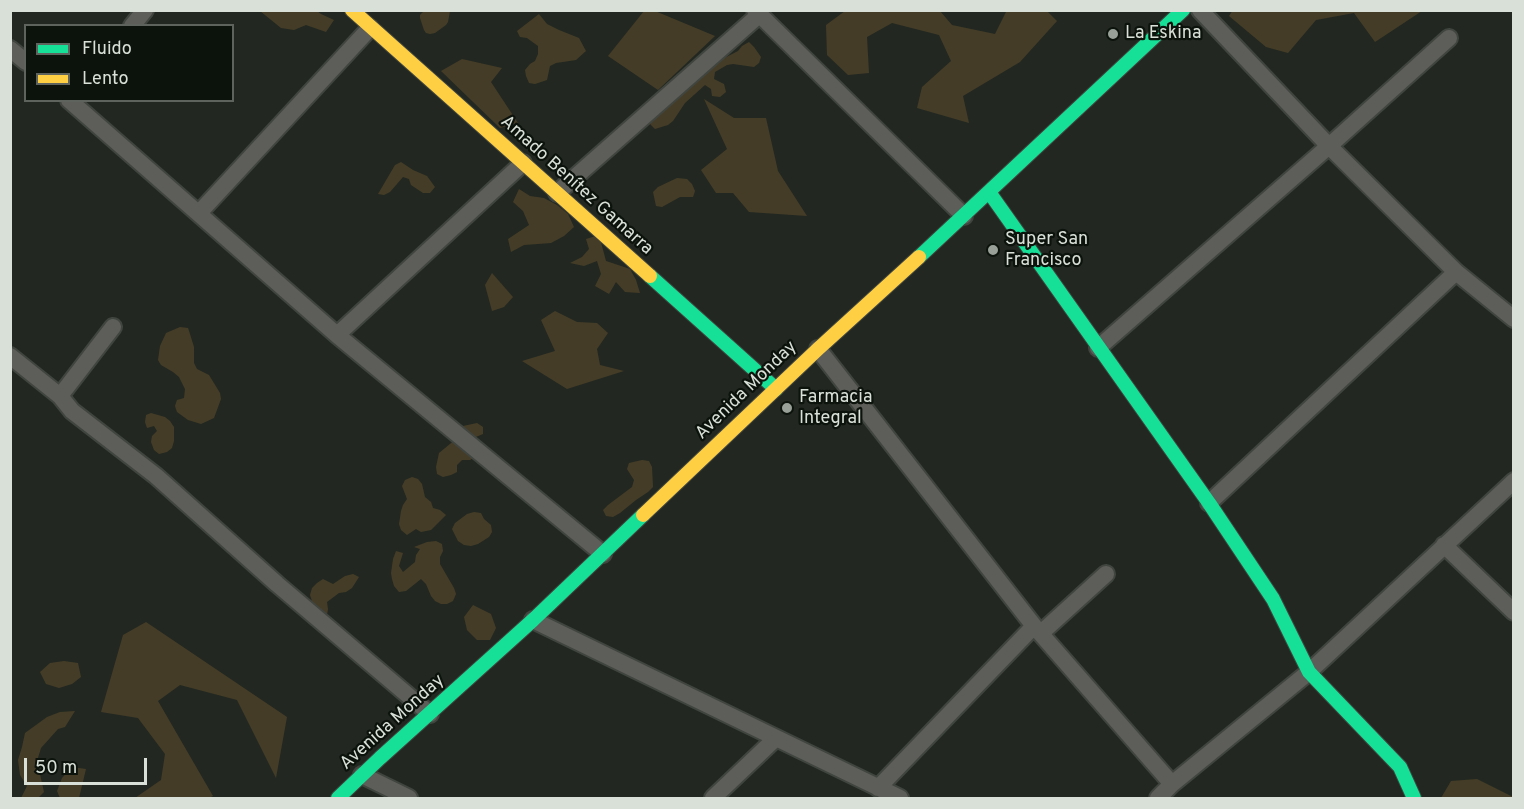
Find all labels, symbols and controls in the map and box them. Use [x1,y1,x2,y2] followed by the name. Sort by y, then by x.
[1125,23,1201,45] place label: La Eskina
[24,24,234,102] legend
[1106,27,1120,41] marker: La Eskina
[82,38,132,61] text: Fluido
[82,68,128,91] text: Lento
[495,112,657,260] street label: Amado Benítez Gamarra
[1005,229,1088,272] place label: Super San Francisco
[986,243,1000,257] marker: Super San Francisco
[692,337,802,445] street label: Avenida Monday
[799,387,872,430] place label: Farmacia Integral
[780,401,794,415] marker: Farmacia Integral
[336,671,450,775] street label: Avenida Monday
[27,746,150,784] scale bar
[35,757,77,780] text: 50 m

